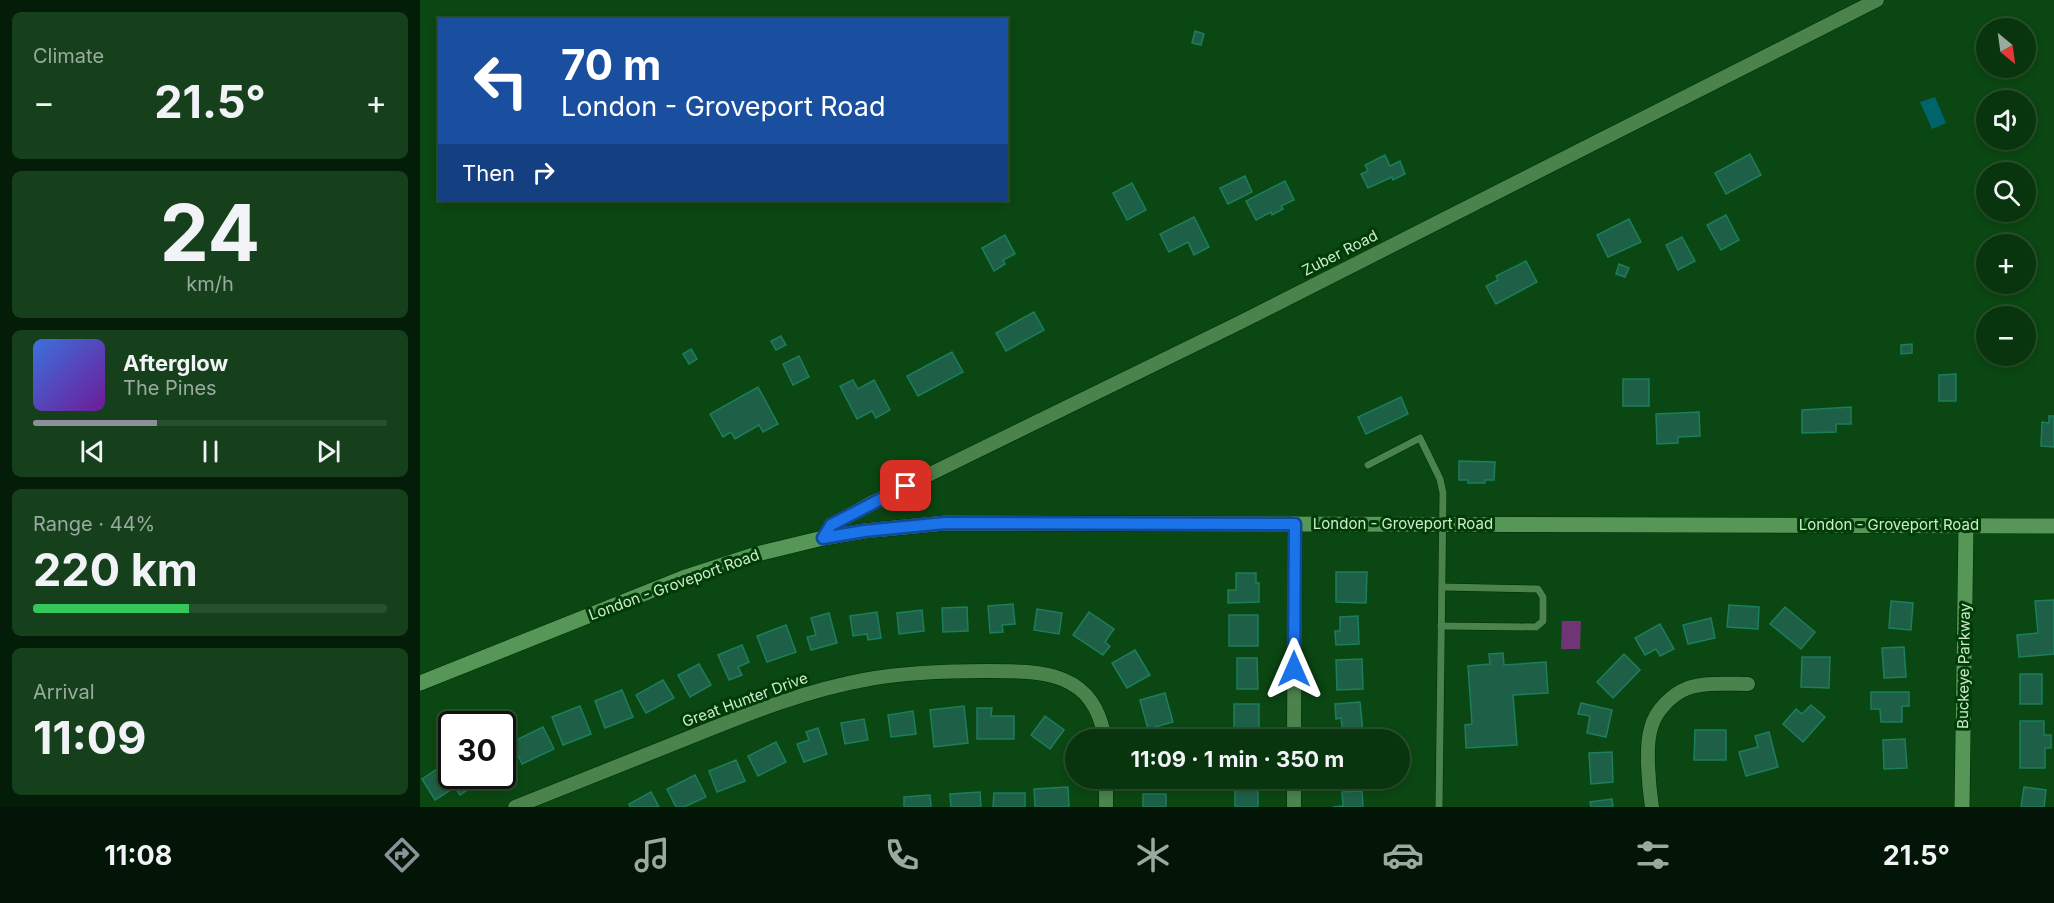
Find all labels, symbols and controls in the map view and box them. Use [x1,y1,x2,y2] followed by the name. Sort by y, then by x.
[1976,18,2036,78] north arrow
[1976,18,2036,366] map controls
[561,39,661,90] text: 70 m
[462,42,540,120] icon: left
[33,44,104,68] text: Climate
[154,74,266,129] text: 21.5°
[33,82,55,122] text: −
[365,82,387,122] text: +
[561,90,885,123] text: London - Groveport Road
[1976,90,2036,150] button: sound
[527,156,560,189] icon: right
[462,160,515,186] text: Then
[1976,162,2036,222] button: search
[160,185,260,280] text: 24
[1299,225,1381,280] street label: Zuber Road
[1976,234,2036,294] button: +
[186,272,234,296] text: km/h
[1976,306,2036,366] button: −
[123,350,228,376] text: Afterglow
[123,376,217,400] text: The Pines
[76,435,109,468] icon: previous
[194,435,227,468] icon: pause
[312,435,345,468] icon: next
[880,460,931,511] pin
[889,469,922,502] icon: arrive
[33,512,155,536] text: Range · 44%
[1313,514,1493,533] street label: London - Groveport Road
[1799,515,1979,534] street label: London - Groveport Road
[33,542,198,597] text: 220 km
[586,545,762,624] street label: London - Groveport Road
[1953,602,1974,729] street label: Buckeye Parkway
[1262,637,1326,701] position arrow
[679,668,810,731] street label: Great Hunter Drive
[33,680,95,704] text: Arrival
[33,710,146,765] text: 11:09
[438,711,516,789] speed limit sign: 30
[1131,746,1344,772] text: 11:09 · 1 min · 350 m
[381,834,423,876] icon: directions
[631,834,673,876] icon: music
[881,834,923,876] icon: phone
[1132,834,1174,876] icon: climate
[1382,834,1424,876] icon: car
[1632,834,1674,876] icon: filters
[104,839,172,872] text: 11:08
[1883,839,1950,872] text: 21.5°

